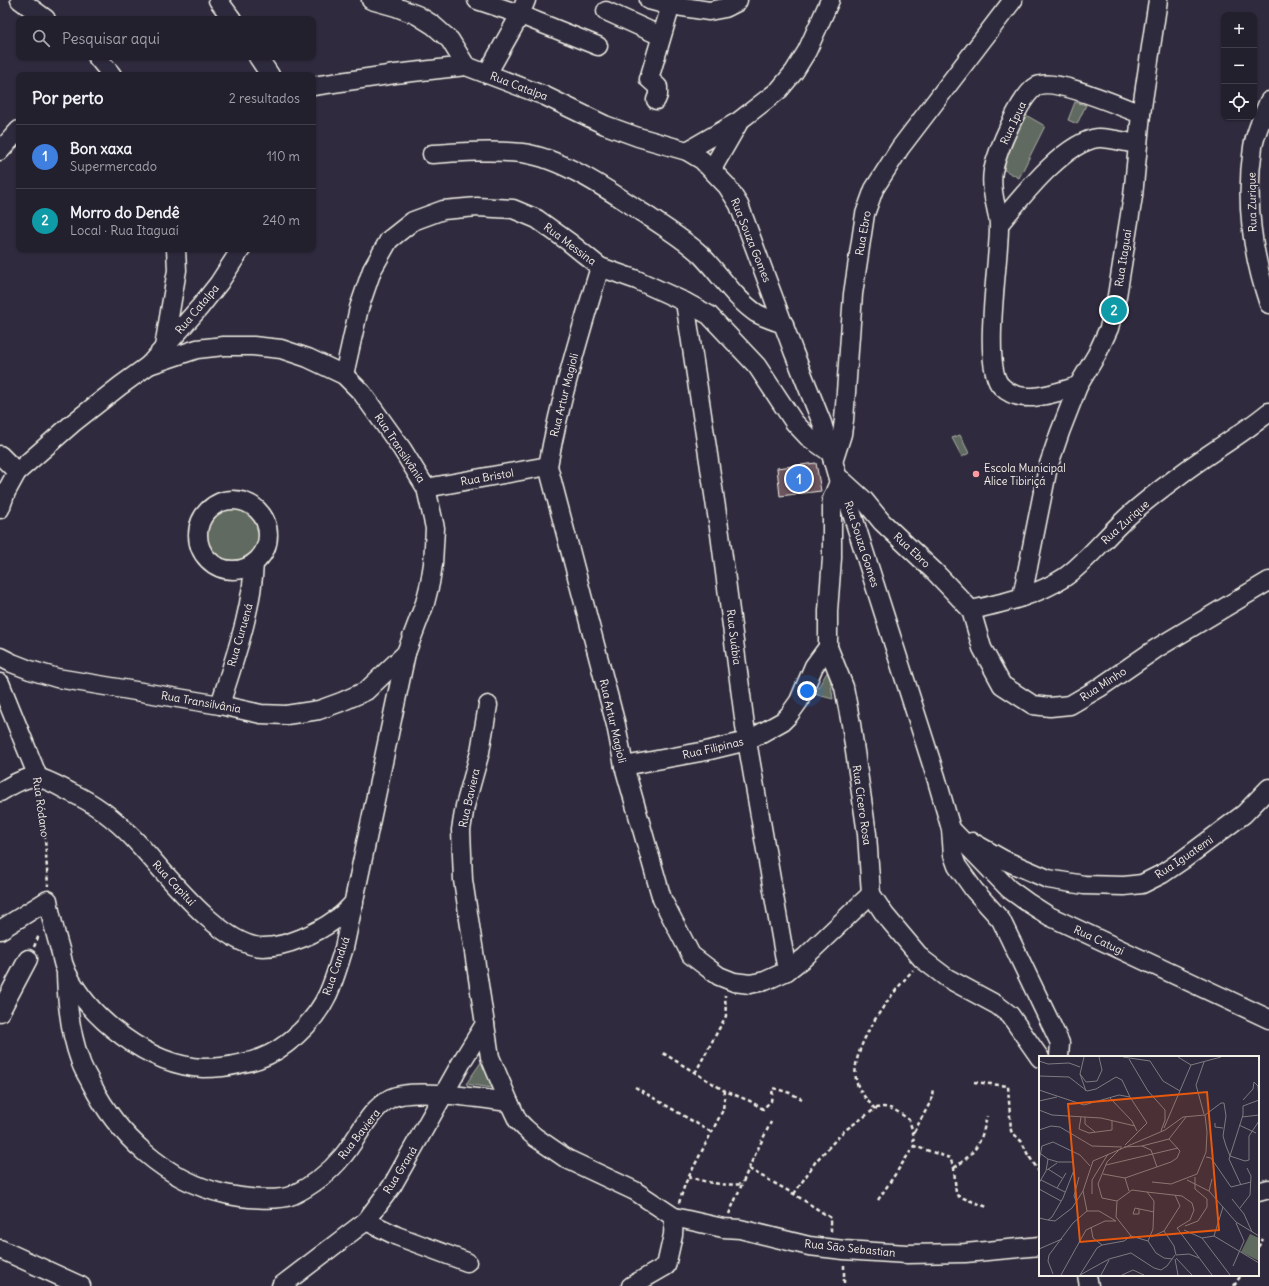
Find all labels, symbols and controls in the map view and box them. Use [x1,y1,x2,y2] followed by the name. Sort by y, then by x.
[1221,12,1257,120] map controls
[1221,12,1257,48] button: +
[16,16,316,60] search box
[30,27,52,49] icon: search
[62,29,160,48] text: Pesquisar aqui
[1221,48,1257,84] button: −
[488,69,550,103] street label: Rua Catalpa
[1221,84,1257,120] button: locate
[32,87,103,109] text: Por perto
[229,90,300,107] text: 2 resultados
[997,99,1029,147] street label: Rua Ipua
[70,139,132,158] text: Bon xaxa
[42,148,48,165] text: 1
[267,148,300,165] text: 110 m
[70,158,157,175] text: Supermercado
[1244,172,1260,232] street label: Rua Zurique
[728,196,774,284] street label: Rua Souza Gomes
[70,203,180,222] text: Morro do Dendê
[852,209,874,257] street label: Rua Ebro
[41,212,49,229] text: 2
[263,212,300,229] text: 240 m
[541,220,599,268] street label: Rua Messina
[70,222,179,239] text: Local · Rua Itaguaí
[1112,228,1135,288] street label: Rua Itaguaí
[172,281,222,337] street label: Rua Catalpa
[1101,295,1127,325] pin: 2
[547,352,581,438] street label: Rua Artur Magioli
[372,411,428,485] street label: Rua Transilvânia
[984,461,1066,488] place label: Escola Municipal Alice Tibiriçá
[786,464,812,494] pin: 1
[459,465,515,489] street label: Rua Bristol
[971,469,981,479] marker: Escola Municipal Alice Tibiriçá
[1098,497,1152,547] street label: Rua Zurique
[841,499,883,589] street label: Rua Souza Gomes
[891,529,933,571] street label: Rua Ebro
[224,602,256,668] street label: Rua Curuená
[724,608,744,666] street label: Rua Suábia
[1077,664,1129,704] street label: Rua Minho
[597,678,629,764] street label: Rua Artur Magioli
[797,681,817,701] your location
[160,688,242,716] street label: Rua Transilvânia
[681,734,745,762] street label: Rua Filipinas
[849,764,875,846] street label: Rua Cícero Rosa
[455,767,483,829] street label: Rua Baviera
[30,776,52,838] street label: Rua Ródano
[1152,832,1216,882] street label: Rua Iguatemi
[149,857,199,909] street label: Rua Capituí
[1071,922,1127,958] street label: Rua Catugi
[319,935,353,997] street label: Rua Canduá
[1039,1056,1259,1276] inset map
[335,1106,383,1162] street label: Rua Baviera
[380,1144,420,1196] street label: Rua Graná
[804,1236,896,1260] street label: Rua São Sebastian

